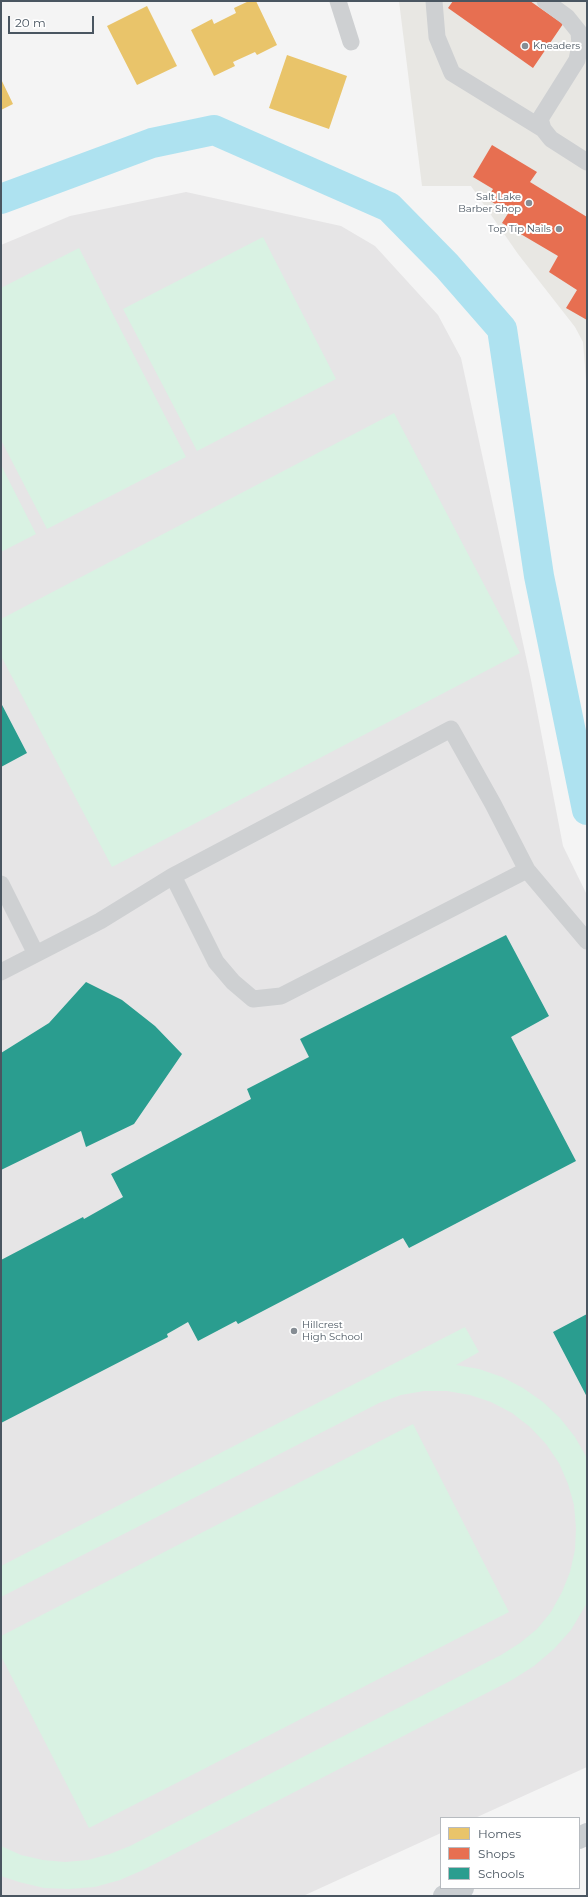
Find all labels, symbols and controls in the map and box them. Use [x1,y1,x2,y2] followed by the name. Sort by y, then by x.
[10,8,96,34] scale bar
[15,15,46,30] text: 20 m
[533,40,580,52] place label: Kneaders
[520,41,530,51] marker: Kneaders
[458,191,521,214] place label: Salt Lake Barber Shop
[524,198,534,208] marker: Salt Lake Barber Shop
[488,223,551,235] place label: Top Tip Nails
[554,224,564,234] marker: Top Tip Nails
[302,1319,363,1342] place label: Hillcrest High School
[289,1326,299,1336] marker: Hillcrest High School
[440,1817,580,1889] legend
[478,1826,521,1841] text: Homes
[478,1846,515,1861] text: Shops
[478,1866,524,1881] text: Schools

